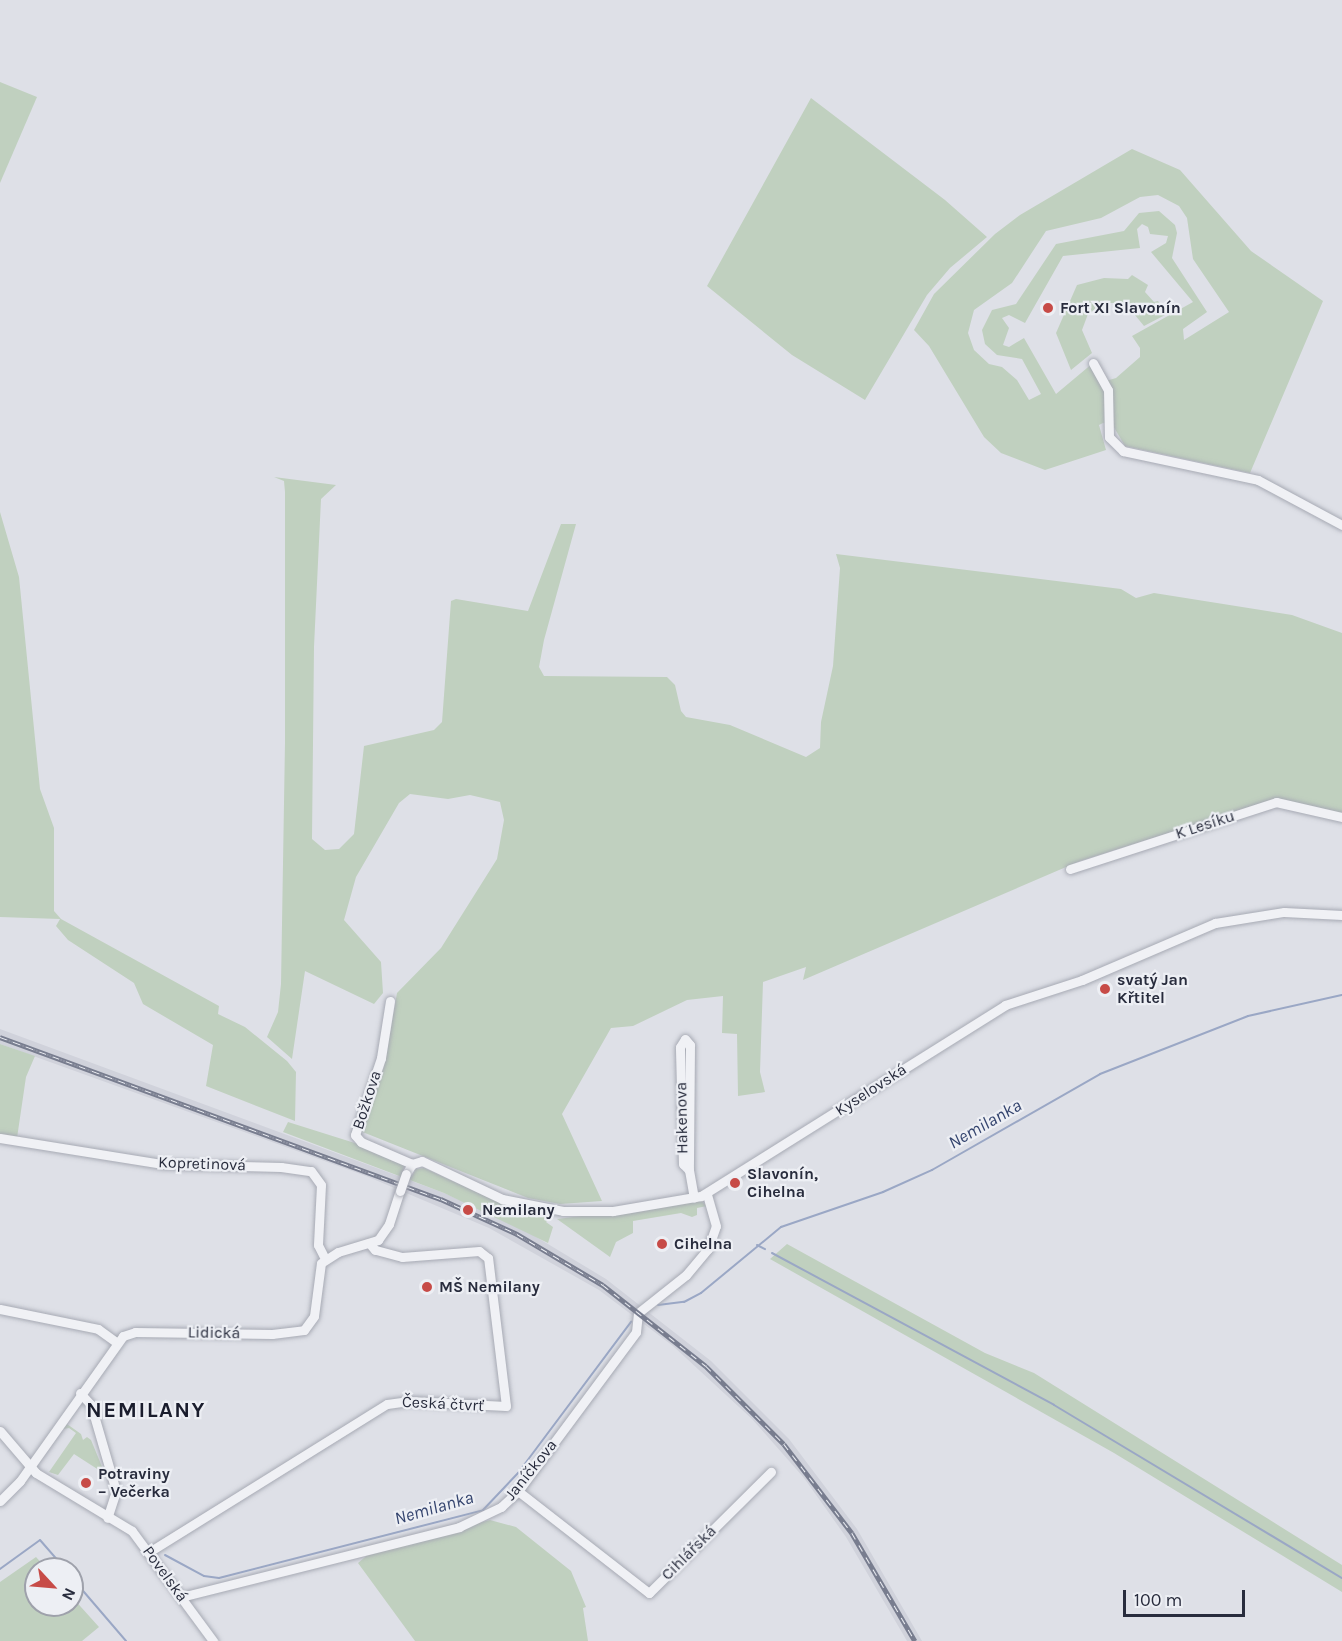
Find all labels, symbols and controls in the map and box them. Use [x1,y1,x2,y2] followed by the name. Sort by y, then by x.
[1060,298,1181,318] place label: Fort XI Slavonín
[1041,301,1055,315] marker: Fort XI Slavonín
[1173,806,1237,844] street label: K Lesíku
[1117,970,1188,1008] place label: svatý Jan Křtitel
[1098,982,1112,996] marker: svatý Jan Křtitel
[832,1060,910,1120] street label: Kyselovská
[348,1068,386,1132] street label: Božkova
[672,1082,692,1154] street label: Hakenova
[945,1094,1025,1154] water label: Nemilanka
[158,1153,246,1175] street label: Kopretinová
[747,1164,818,1202] place label: Slavonín, Cihelna
[728,1176,742,1190] marker: Slavonín, Cihelna
[482,1200,555,1220] place label: Nemilany
[459,1201,477,1219] marker: Nemilany
[674,1234,732,1254] place label: Cihelna
[655,1237,669,1251] marker: Cihelna
[439,1277,540,1297] place label: MŠ Nemilany
[420,1280,434,1294] marker: MŠ Nemilany
[188,1323,240,1343] street label: Lidická
[401,1392,485,1416] street label: Česká čtvrť
[86,1398,206,1424] district label: NEMILANY
[501,1436,561,1504] street label: Janíčkova
[98,1464,170,1502] place label: Potraviny – Večerka
[79,1476,93,1490] marker: Potraviny – Večerka
[392,1486,476,1530] water label: Nemilanka
[658,1522,720,1584] street label: Cihlářská
[138,1542,192,1606] street label: Povelská
[24,1557,84,1617] north arrow
[1126,1578,1248,1616] scale bar
[58,1585,80,1604] text: N
[1134,1589,1182,1611] text: 100 m

